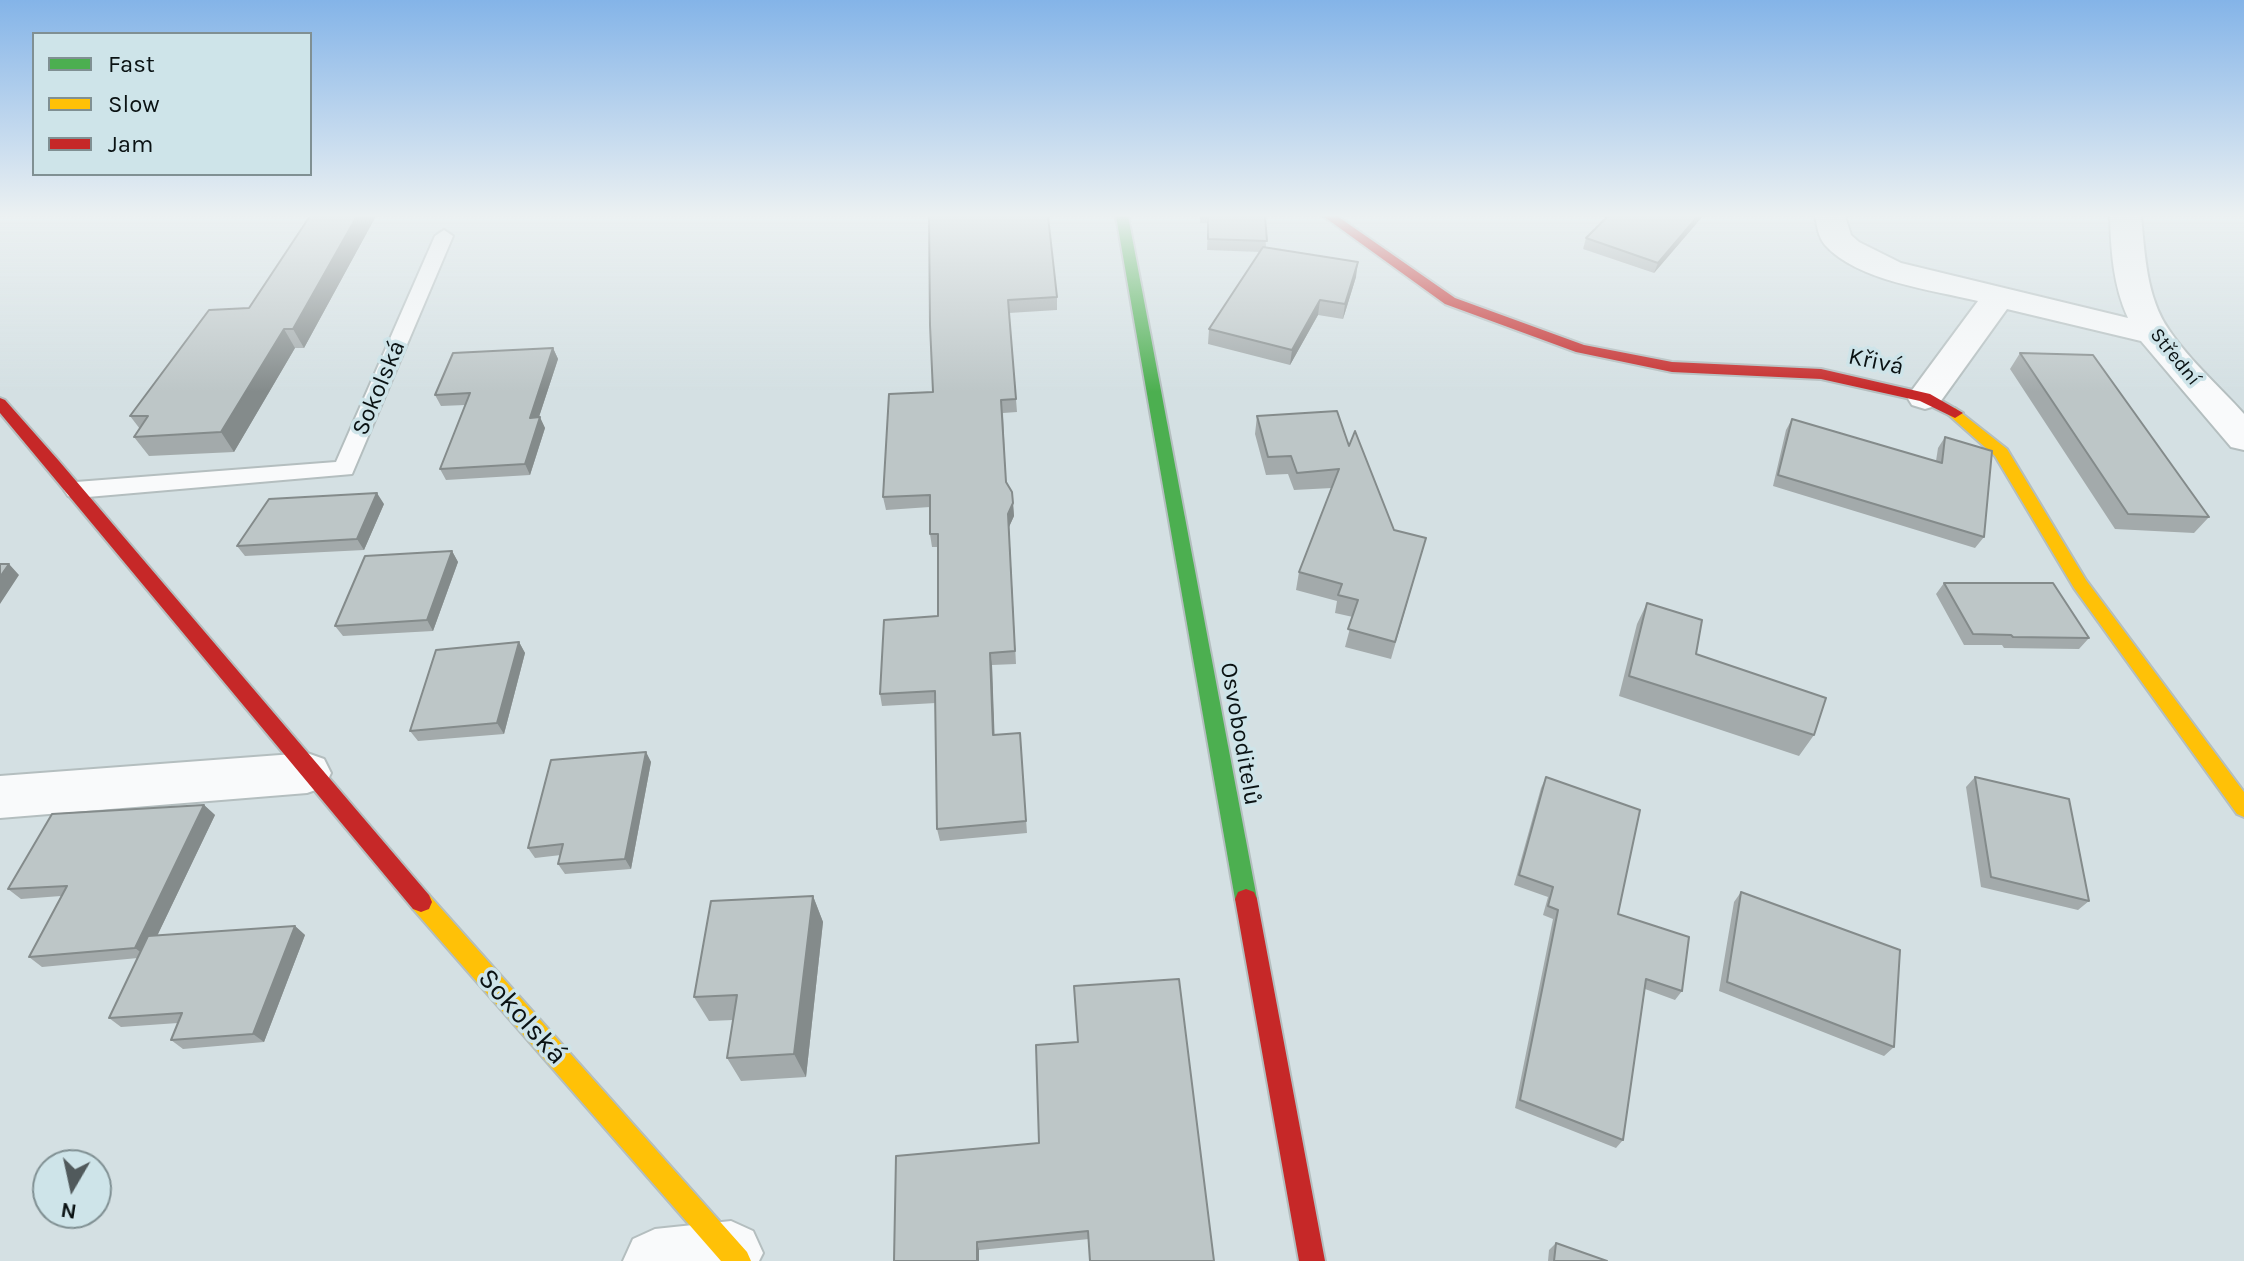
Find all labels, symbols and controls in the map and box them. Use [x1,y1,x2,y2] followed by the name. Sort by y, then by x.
[32,32,312,176] legend
[108,50,155,78] text: Fast
[108,90,160,118] text: Slow
[108,130,153,158] text: Jam
[2145,323,2205,391] street label: Střední
[346,336,412,440] street label: Sokolská
[1846,342,1906,382] street label: Křivá
[1213,660,1267,808] street label: Osvoboditelů
[470,962,574,1072] street label: Sokolská
[32,1149,112,1229] north arrow
[59,1197,78,1225] text: N

